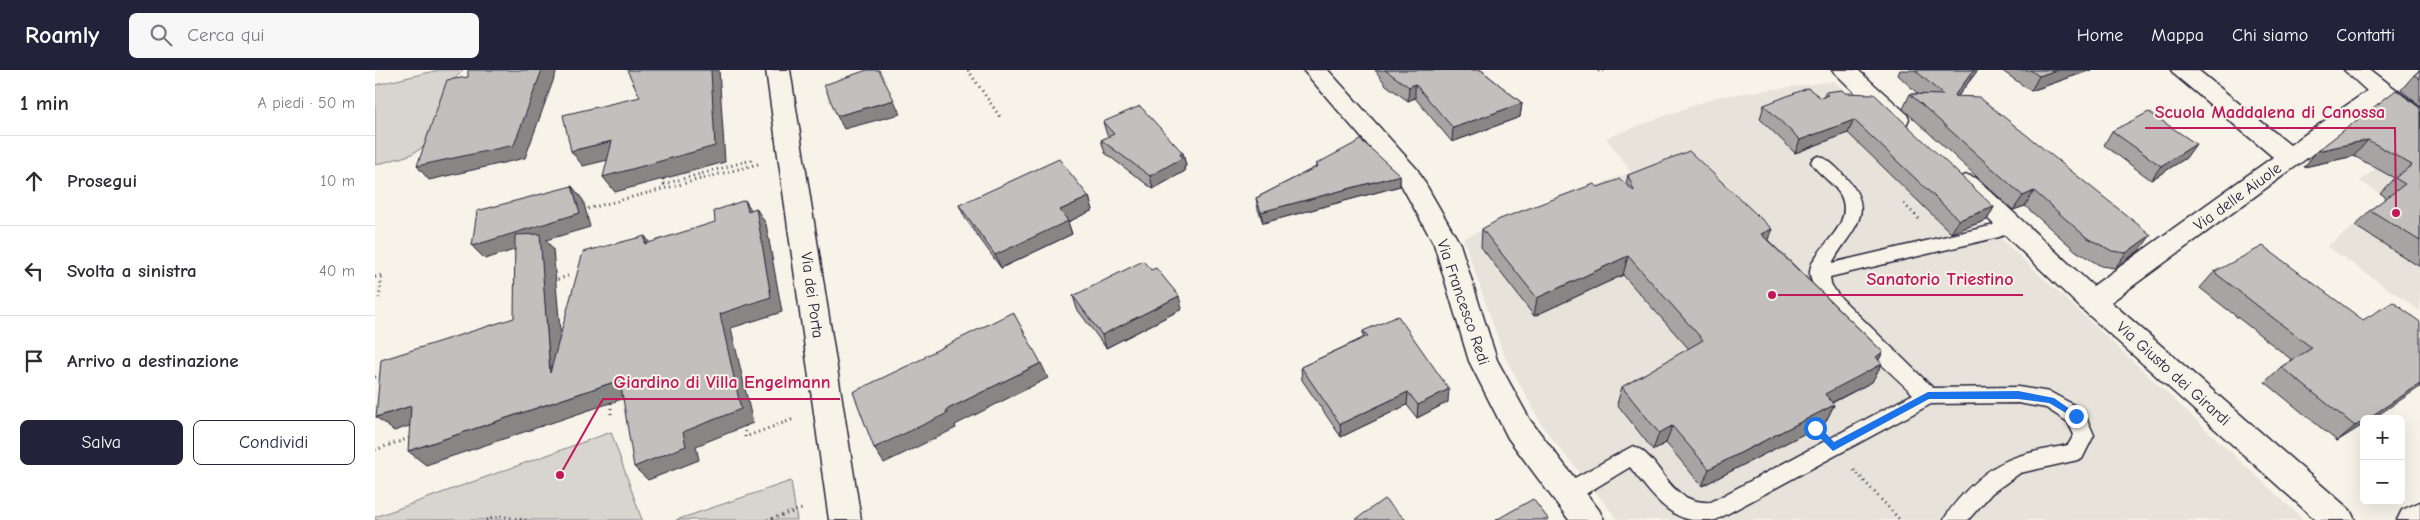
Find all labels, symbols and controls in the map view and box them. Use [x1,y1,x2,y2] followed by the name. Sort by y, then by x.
[129,13,479,58] search box
[25,21,99,49] text: Roamly
[147,21,175,49] icon: search
[187,24,265,46] text: Cerca qui
[2077,25,2123,46] text: Home
[2151,25,2204,46] text: Mappa
[2232,25,2308,46] text: Chi siamo
[2336,25,2395,46] text: Contatti
[20,91,69,115] text: 1 min
[258,94,355,112] text: A piedi · 50 m
[2145,95,2395,128] callout: Scuola Maddalena di Canossa
[2155,102,2385,123] text: Scuola Maddalena di Canossa
[2190,159,2285,235] street label: Via delle Aiuole
[20,167,48,195] icon: ahead
[67,170,137,192] text: Prosegui
[320,172,355,190] text: 10 m
[1433,237,1493,367] street label: Via Francesco Redi
[797,251,827,339] street label: Via dei Porta
[20,257,48,285] icon: left
[67,260,197,282] text: Svolta a sinistra
[319,262,355,280] text: 40 m
[1856,262,2023,295] callout: Sanatorio Triestino
[1867,269,2013,290] text: Sanatorio Triestino
[2113,318,2234,429] street label: Via Giusto dei Girardi
[20,347,48,375] icon: arrive
[67,350,239,372] text: Arrivo a destinazione
[603,366,840,399] callout: Giardino di Villa Engelmann
[614,372,830,393] text: Giardino di Villa Engelmann
[2065,405,2088,428] route end
[2360,415,2405,505] map controls
[2360,415,2405,460] button: +
[1804,417,1827,440] route start
[20,420,183,465] button: Salva
[193,420,355,465] button: Condividi
[2360,460,2405,505] button: −

